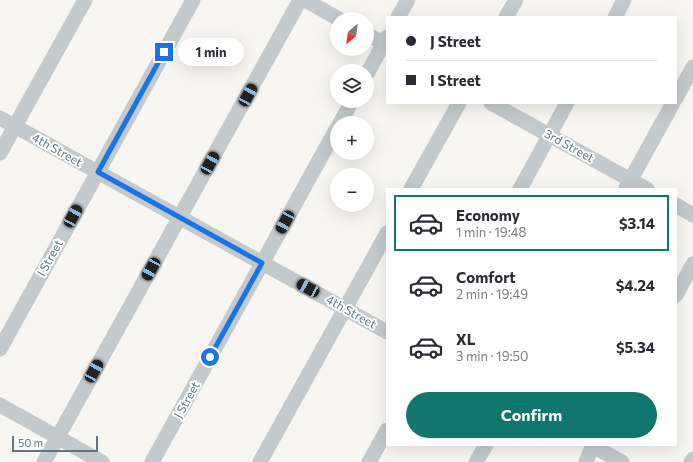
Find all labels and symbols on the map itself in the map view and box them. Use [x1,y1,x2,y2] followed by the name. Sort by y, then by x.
[330,12,374,56] north arrow
[178,38,244,66] callout: 1 min
[155,43,173,61] route end
[237,82,259,108] car
[542,126,597,165] street label: 3rd Street
[30,130,85,169] street label: 4th Street
[199,150,221,176] car
[62,203,84,229] car
[274,209,296,235] car
[33,237,65,278] street label: I Street
[140,256,162,282] car
[295,277,321,299] car
[324,292,379,331] street label: 4th Street
[201,348,219,366] route start
[83,358,105,384] car
[170,379,203,421] street label: J Street
[12,434,98,453] scale bar

